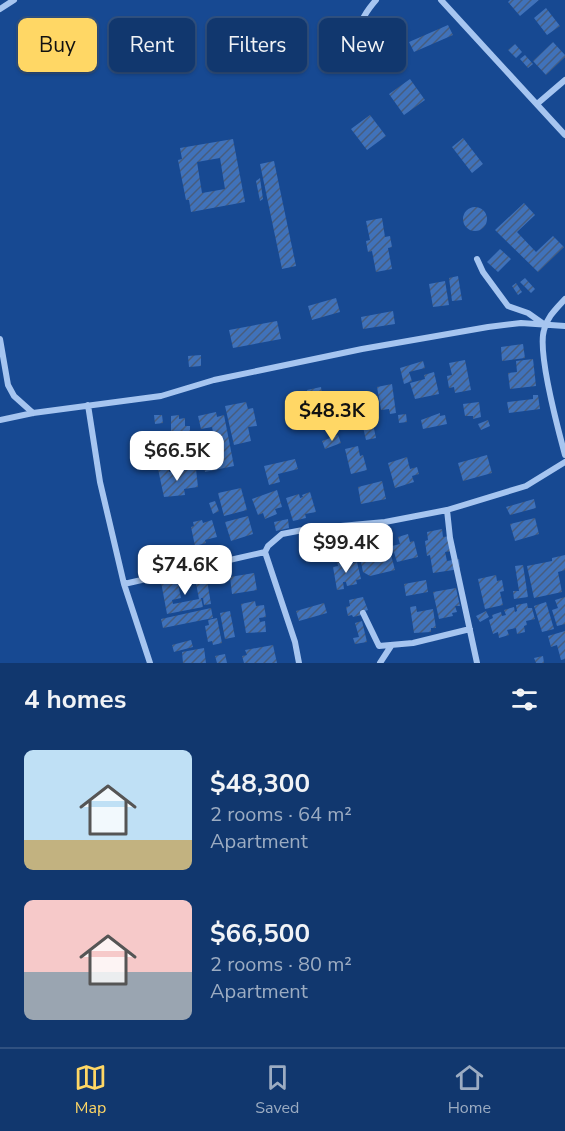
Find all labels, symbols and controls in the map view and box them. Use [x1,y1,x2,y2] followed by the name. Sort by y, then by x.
[18,18,97,72] chip: Buy
[109,18,195,72] chip: Rent
[207,18,307,72] chip: Filters
[319,18,406,72] chip: New
[283,391,381,442] pin: $48.3K
[299,397,365,424] text: $48.3K
[128,431,226,482] pin: $66.5K
[144,437,210,464] text: $66.5K
[297,523,395,574] pin: $99.4K
[313,529,379,556] text: $99.4K
[136,545,234,596] pin: $74.6K
[152,551,218,578] text: $74.6K
[24,682,126,717] text: 4 homes
[508,683,541,716] icon: filters
[210,766,310,801] text: $48,300
[72,774,144,846] icon: home
[210,801,352,828] text: 2 rooms · 64 m²
[210,828,308,855] text: Apartment
[210,916,310,951] text: $66,500
[72,924,144,996] icon: home
[210,951,352,978] text: 2 rooms · 80 m²
[210,978,308,1005] text: Apartment
[74,1061,107,1119] tab: Map
[255,1061,299,1119] tab: Saved
[448,1061,491,1119] tab: Home

